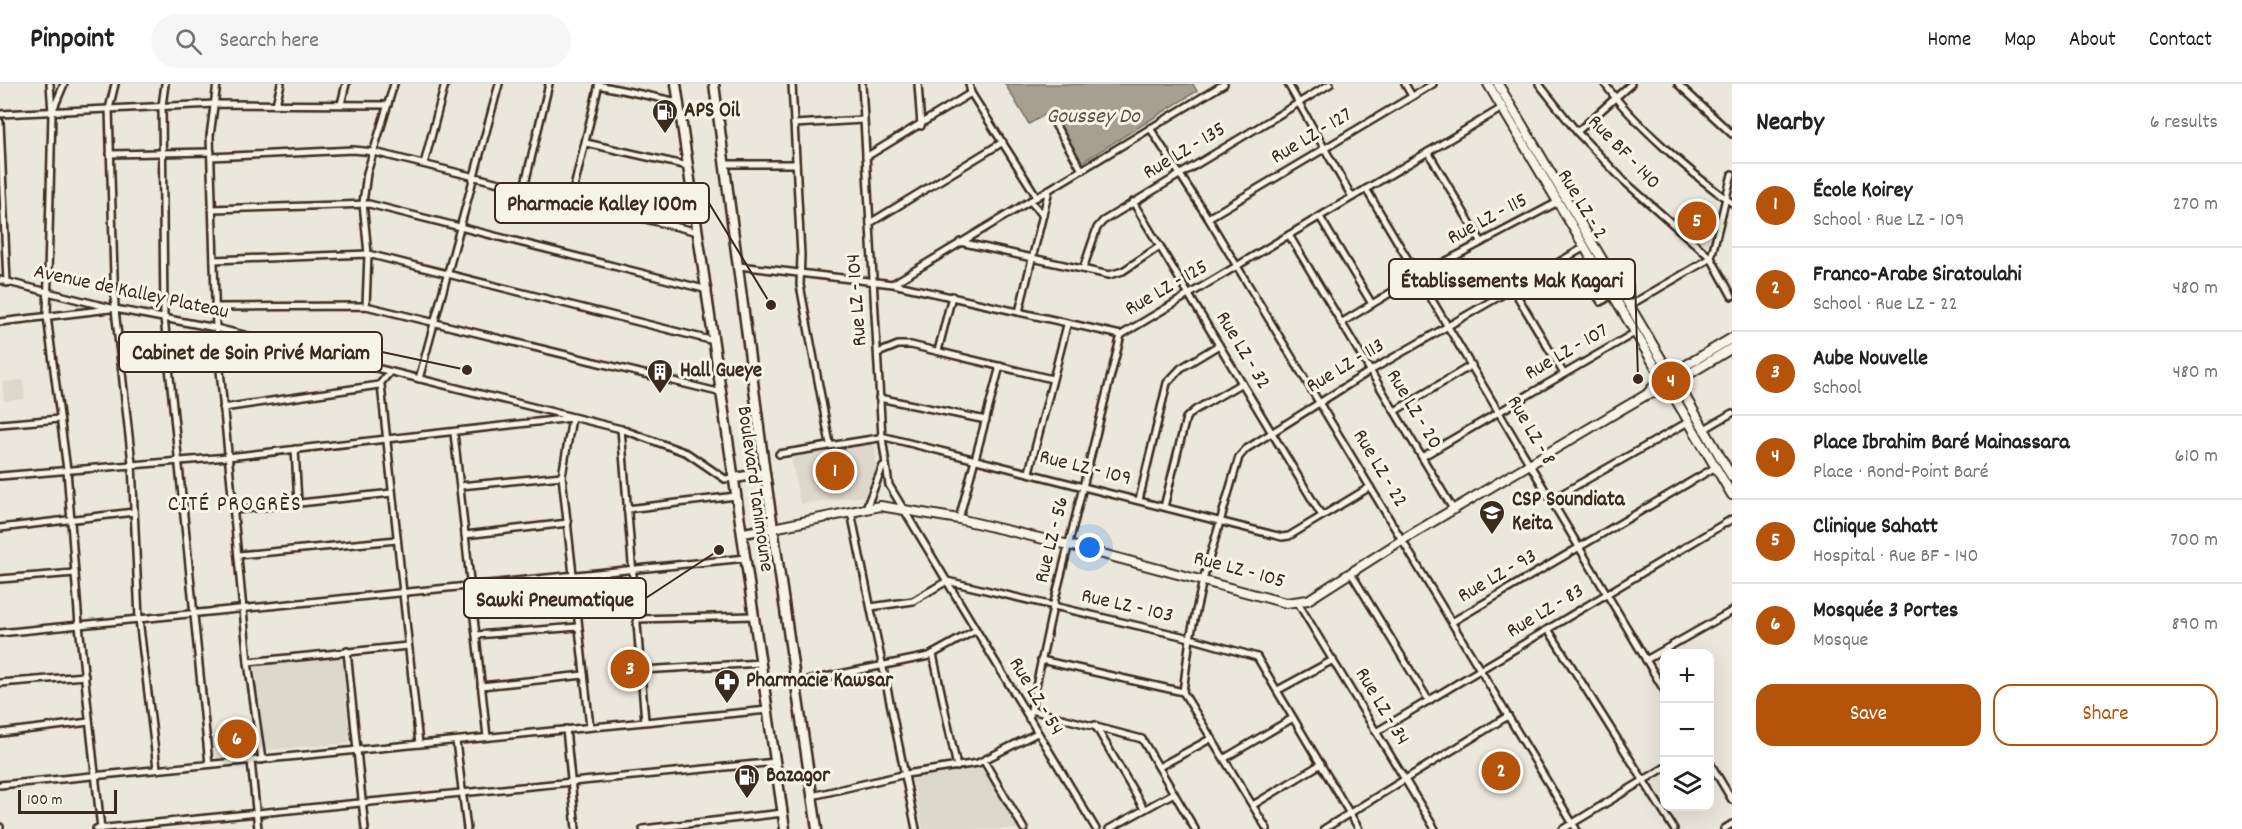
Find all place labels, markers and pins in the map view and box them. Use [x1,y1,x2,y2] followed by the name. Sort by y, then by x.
[650,97,680,135] fuel station icon: APS Oil
[684,97,741,127] place label: APS Oil
[495,183,709,223] callout: Pharmacie Kalley 100m
[1678,198,1716,244] pin: 5
[1389,259,1635,299] callout: Établissements Mak Kagari
[119,332,382,372] callout: Cabinet de Soin Privé Mariam
[645,357,675,395] building icon: Hall Gueye
[680,357,762,387] place label: Hall Gueye
[1652,358,1690,404] pin: 4
[816,448,854,494] pin: 1
[1512,486,1626,540] place label: CSP Soundiata Keita
[1477,498,1507,536] school or university icon: CSP Soundiata Keita
[464,578,646,618] callout: Sawki Pneumatique
[610,646,650,692] pin: 3
[712,667,742,705] pharmacy icon: Pharmacie Kawsar
[746,667,894,697] place label: Pharmacie Kawsar
[218,716,256,762] pin: 6
[1482,748,1520,794] pin: 2
[732,762,762,800] fuel station icon: Bazagor
[766,762,831,792] place label: Bazagor

